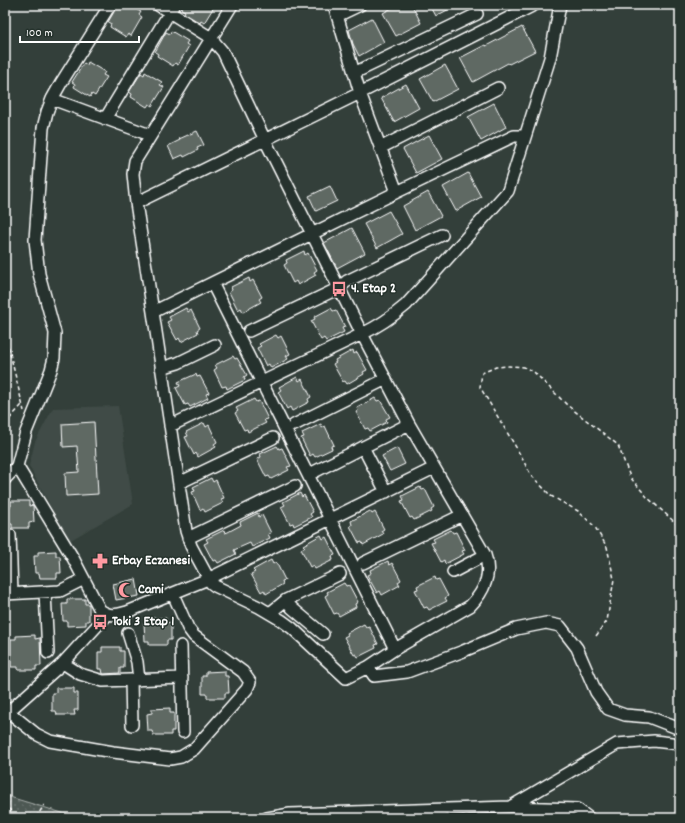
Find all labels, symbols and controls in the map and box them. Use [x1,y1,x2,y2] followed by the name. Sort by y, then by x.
[20,18,139,44] scale bar
[26,25,53,42] text: 100 m
[351,279,396,299] place label: 4. Etap 2
[330,280,348,298] bus stop icon: 4. Etap 2
[112,551,190,571] place label: Erbay Eczanesi
[91,552,109,570] pharmacy icon: Erbay Eczanesi
[138,580,164,600] place label: Cami
[117,581,135,599] mosque icon: Cami
[112,612,174,632] place label: Toki 3 Etap 1
[91,613,109,631] bus stop icon: Toki 3 Etap 1

